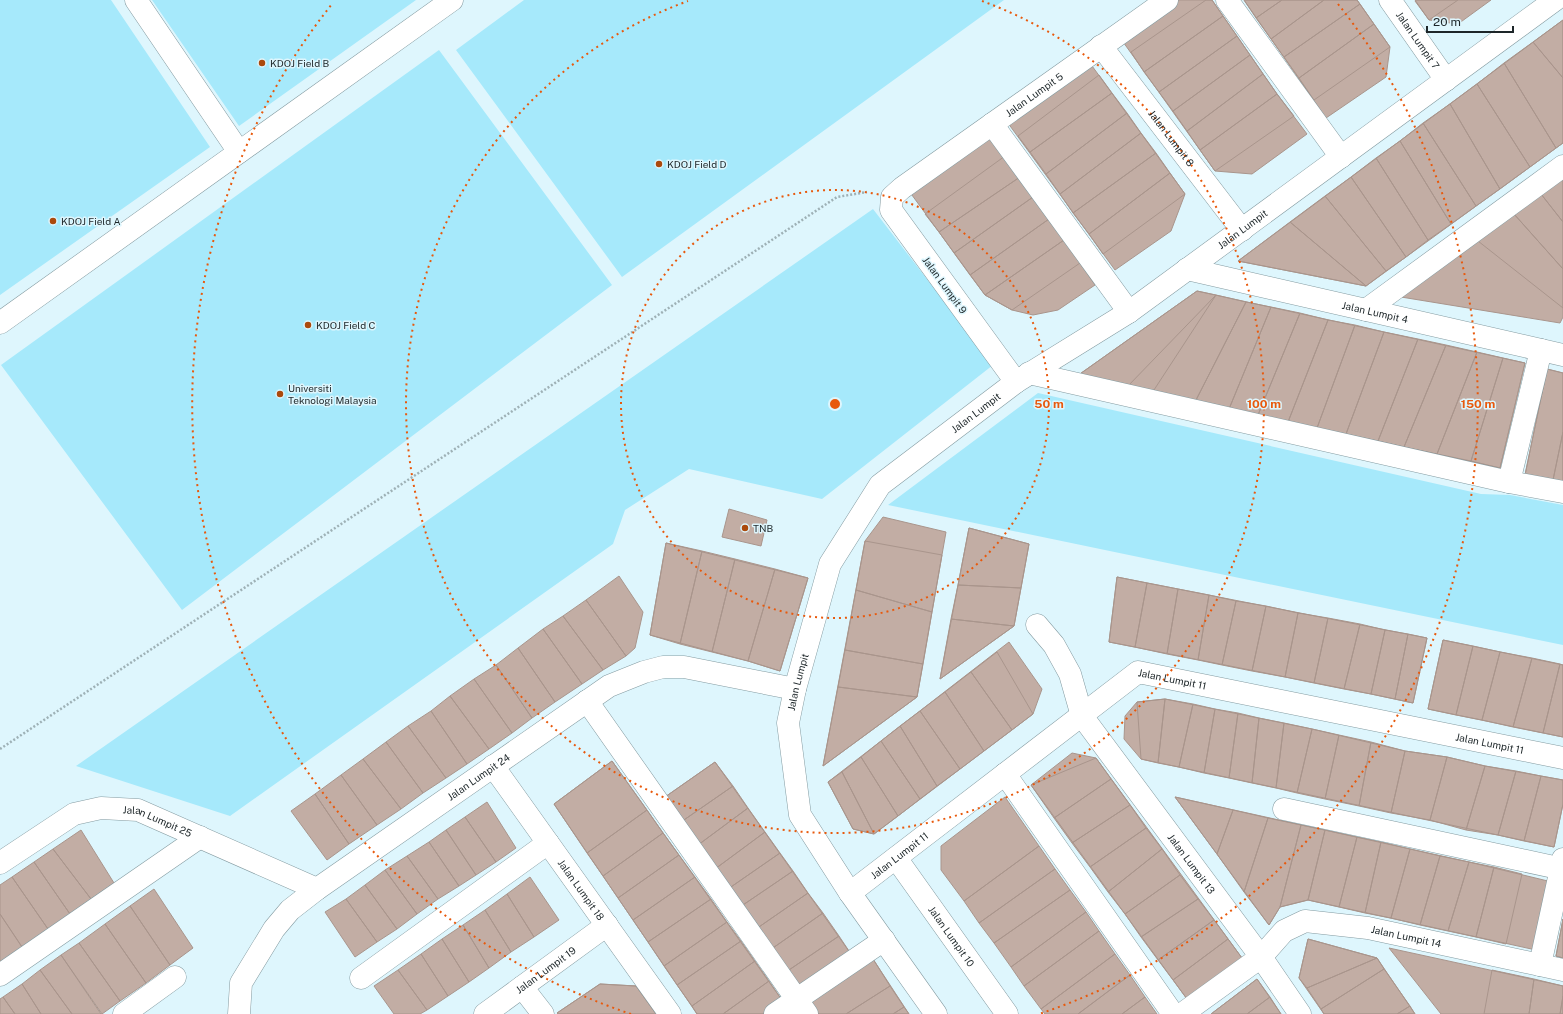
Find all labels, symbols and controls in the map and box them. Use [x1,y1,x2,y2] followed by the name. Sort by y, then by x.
[1427,8,1513,34] scale bar
[1394,9,1442,71] street label: Jalan Lumpit 7
[1433,15,1461,29] text: 20 m
[270,57,330,69] place label: KDOJ Field B
[257,58,267,68] marker: KDOJ Field B
[1003,70,1065,119] street label: Jalan Lumpit 5
[1146,108,1197,169] street label: Jalan Lumpit 8
[667,158,727,170] place label: KDOJ Field D
[654,159,664,169] marker: KDOJ Field D
[1215,207,1270,251] street label: Jalan Lumpit
[61,215,121,227] place label: KDOJ Field A
[48,216,58,226] marker: KDOJ Field A
[920,254,970,316] street label: Jalan Lumpit 9
[1341,299,1409,325] street label: Jalan Lumpit 4
[316,319,376,331] place label: KDOJ Field C
[303,320,313,330] marker: KDOJ Field C
[288,382,377,406] place label: Universiti Teknologi Malaysia
[275,389,285,399] marker: Universiti Teknologi Malaysia
[949,390,1003,435] street label: Jalan Lumpit
[828,397,842,411] centre of rings
[1034,397,1064,411] text: 50 m
[1247,397,1281,411] text: 100 m
[1461,397,1495,411] text: 150 m
[753,522,773,534] place label: TNB
[740,523,750,533] marker: TNB
[785,652,811,712] street label: Jalan Lumpit
[1137,666,1207,692] street label: Jalan Lumpit 11
[1455,730,1525,756] street label: Jalan Lumpit 11
[445,751,512,803] street label: Jalan Lumpit 24
[122,803,194,839] street label: Jalan Lumpit 25
[868,829,930,881] street label: Jalan Lumpit 11
[1166,831,1218,896] street label: Jalan Lumpit 13
[556,857,607,922] street label: Jalan Lumpit 18
[926,904,977,969] street label: Jalan Lumpit 10
[1370,923,1443,950] street label: Jalan Lumpit 14
[513,944,578,996] street label: Jalan Lumpit 19

